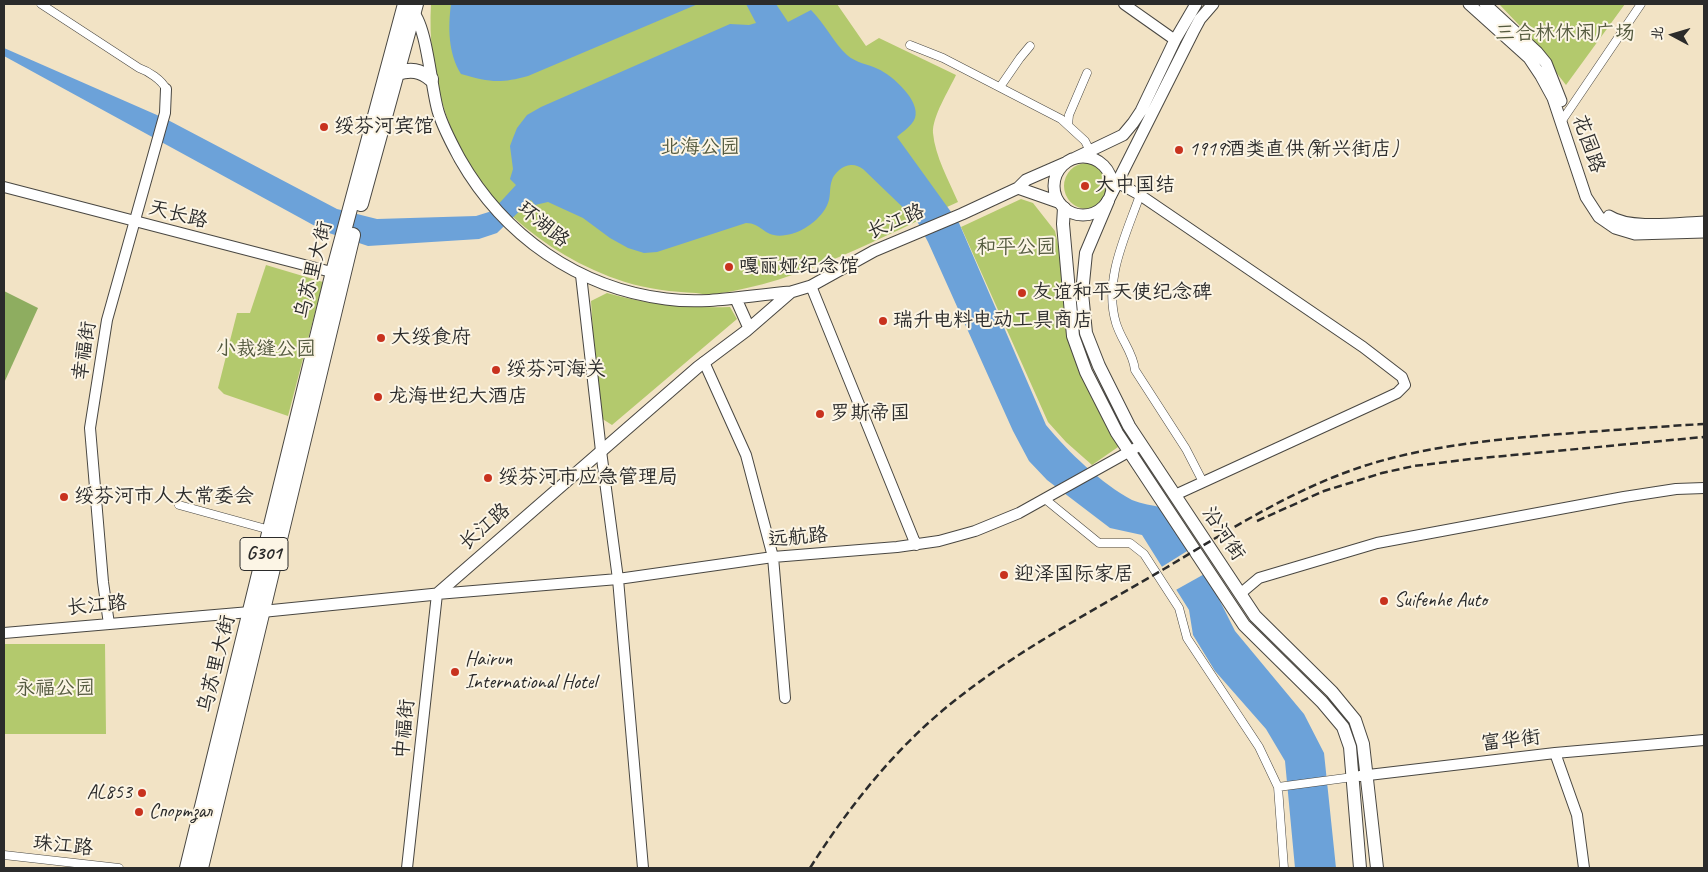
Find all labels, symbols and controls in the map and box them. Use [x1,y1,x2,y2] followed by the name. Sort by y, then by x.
[1648,10,1698,60] north arrow
[1495,22,1635,46] park label: 三合林休闲广场
[1648,26,1667,41] text: 北
[1567,112,1609,176] street label: 花园路
[334,115,434,139] place label: 绥芬河宾馆
[318,121,330,133] marker: 绥芬河宾馆
[660,136,740,160] park label: 北海公园
[1189,138,1398,162] place label: 1919酒类直供(新兴街店)
[1173,144,1185,156] marker: 1919酒类直供(新兴街店)
[1095,174,1175,198] place label: 大中国结
[1079,180,1091,192] marker: 大中国结
[146,196,210,234] street label: 天长路
[512,197,574,253] street label: 环湖路
[864,199,928,245] street label: 长江路
[290,219,338,321] street label: 乌苏里大街
[976,236,1056,260] park label: 和平公园
[739,255,859,279] place label: 嘎丽娅纪念馆
[723,261,735,273] marker: 嘎丽娅纪念馆
[1032,281,1212,305] place label: 友谊和平天使纪念碑
[1016,287,1028,299] marker: 友谊和平天使纪念碑
[893,309,1093,333] place label: 瑞升电料电动工具商店
[877,315,889,327] marker: 瑞升电料电动工具商店
[68,319,102,383] street label: 幸福街
[391,326,471,350] place label: 大绥食府
[375,332,387,344] marker: 大绥食府
[216,338,316,362] park label: 小裁缝公园
[506,358,606,382] place label: 绥芬河海关
[490,364,502,376] marker: 绥芬河海关
[388,385,528,409] place label: 龙海世纪大酒店
[372,391,384,403] marker: 龙海世纪大酒店
[830,402,910,426] place label: 罗斯帝国
[814,408,826,420] marker: 罗斯帝国
[498,466,678,490] place label: 绥芬河市应急管理局
[482,472,494,484] marker: 绥芬河市应急管理局
[74,485,254,509] place label: 绥芬河市人大常委会
[58,491,70,503] marker: 绥芬河市人大常委会
[454,498,516,556] street label: 长江路
[1196,502,1250,566] street label: 沿河街
[767,523,829,553] street label: 远航路
[240,538,288,570] road number: G301
[1014,563,1134,587] place label: 迎泽国际家居
[998,569,1010,581] marker: 迎泽国际家居
[1394,589,1487,613] place label: Suifenhe Auto
[66,591,128,621] street label: 长江路
[1378,595,1390,607] marker: Suifenhe Auto
[193,613,241,715] street label: 乌苏里大街
[465,648,597,695] place label: Hairun International Hotel
[449,666,461,678] marker: Hairun International Hotel
[15,677,95,701] park label: 永福公园
[390,698,420,760] street label: 中福街
[1480,725,1542,757] street label: 富华街
[87,781,132,805] place label: AL853
[136,787,148,799] marker: AL853
[149,800,212,824] place label: Спортзал
[133,806,145,818] marker: Спортзал
[32,831,94,861] street label: 珠江路

